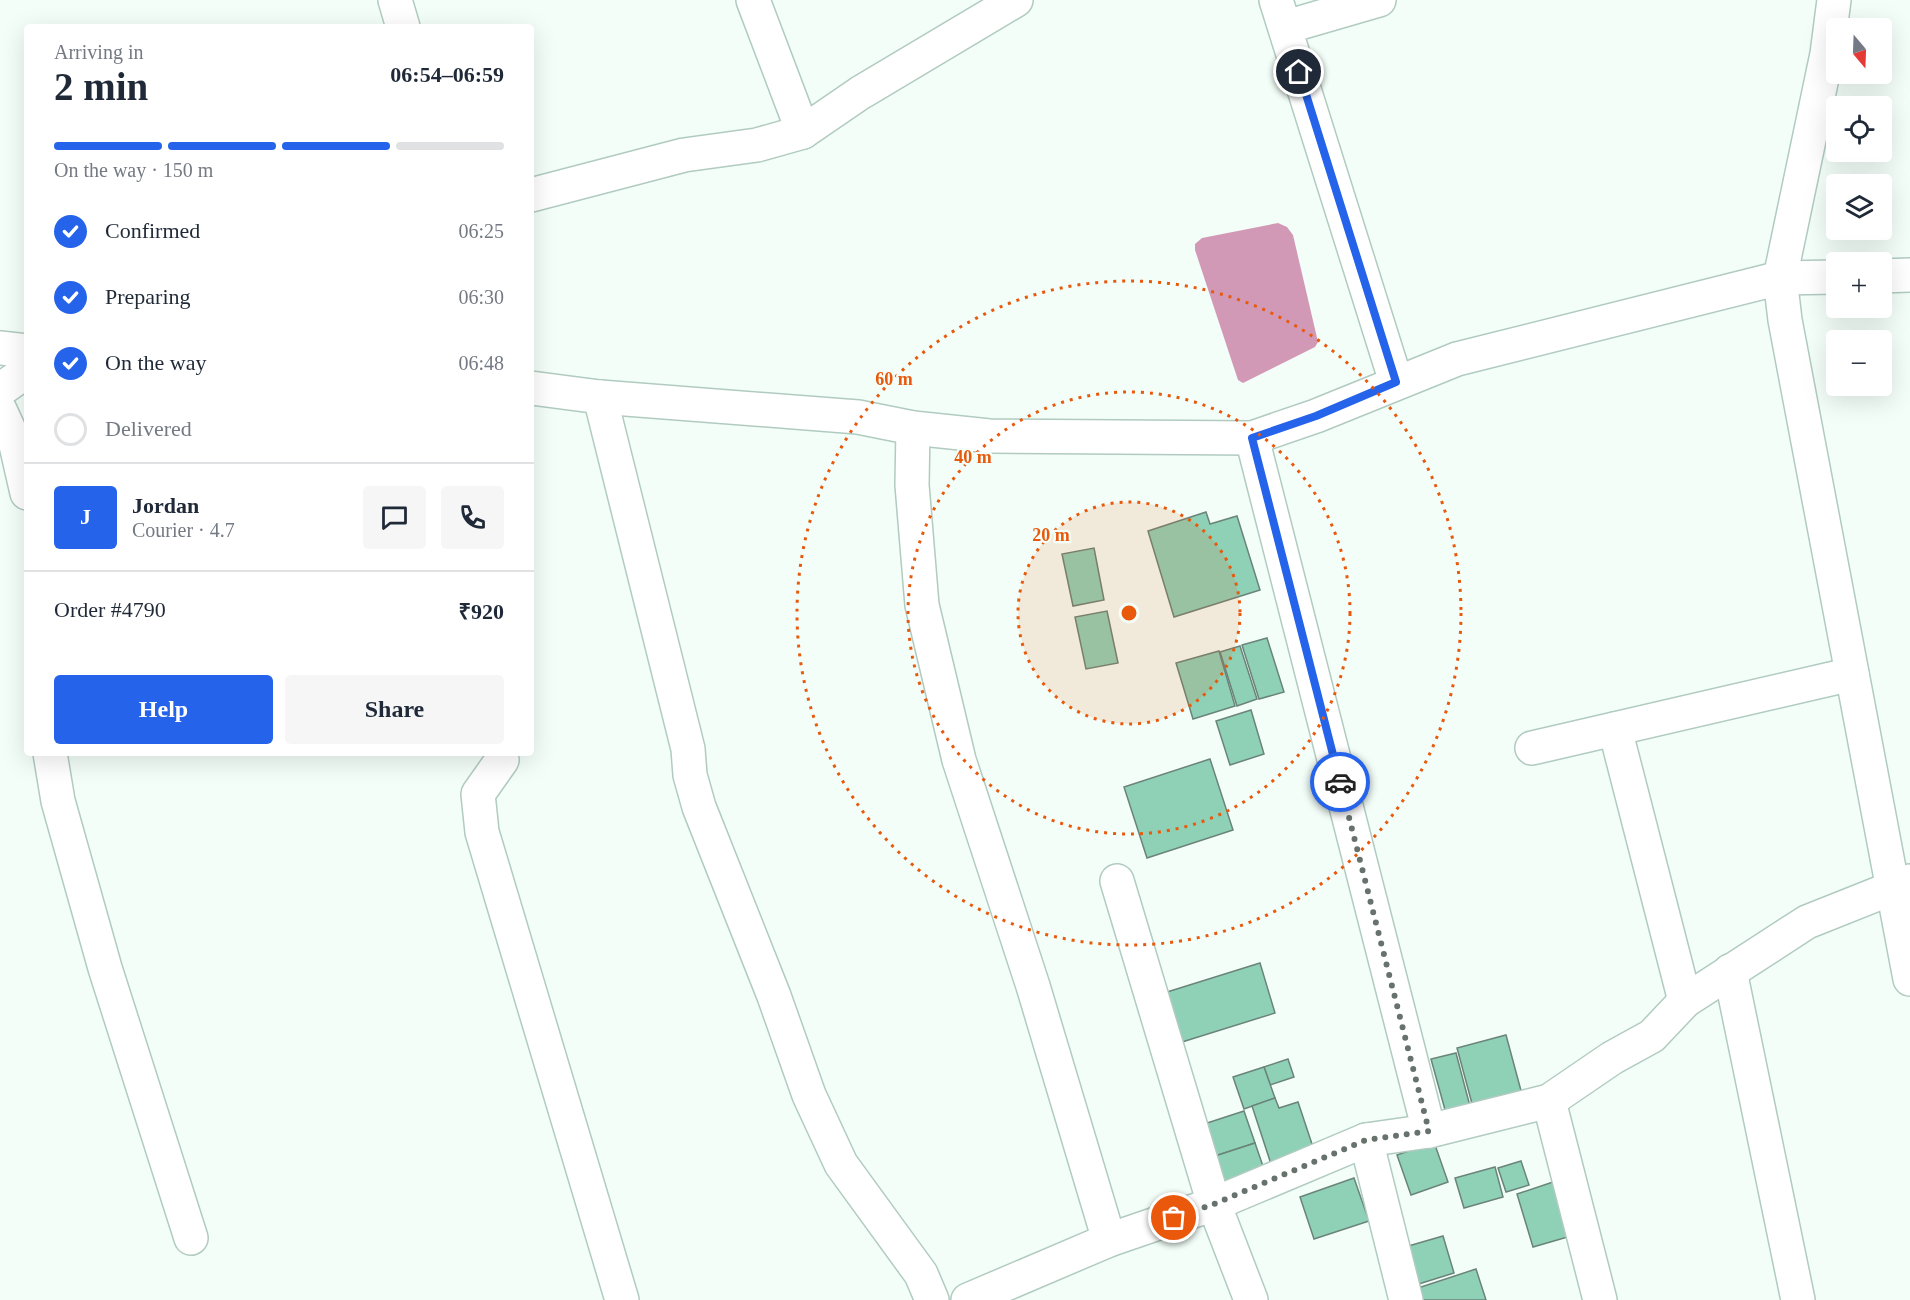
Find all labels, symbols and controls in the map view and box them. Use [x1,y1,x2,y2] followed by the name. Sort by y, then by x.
[1826,18,1892,84] north arrow
[1826,18,1892,396] map controls
[54,41,143,63] text: Arriving in
[1273,46,1324,97] pin
[1282,55,1315,88] icon: home
[390,62,504,87] text: 06:54–06:59
[54,65,148,108] text: 2 min
[1826,96,1892,162] button: locate
[54,159,213,181] text: On the way · 150 m
[1826,174,1892,240] button: layers
[54,215,87,248] icon: check
[105,218,200,243] text: Confirmed
[458,220,504,242] text: 06:25
[1826,252,1892,318] button: +
[54,281,87,314] icon: check
[105,284,191,309] text: Preparing
[458,286,504,308] text: 06:30
[1826,330,1892,396] button: −
[54,347,87,380] icon: check
[105,350,206,375] text: On the way
[458,352,504,374] text: 06:48
[875,369,913,389] text: 60 m
[105,416,192,441] text: Delivered
[954,447,992,467] text: 40 m
[363,486,426,549] button: chat
[441,486,504,549] button: phone
[132,493,199,518] text: Jordan
[80,504,91,529] text: J
[132,519,235,541] text: Courier · 4.7
[1032,525,1070,545] text: 20 m
[54,597,166,622] text: Order #4790
[458,599,504,624] text: ₹920
[1119,603,1139,623] centre of rings
[54,675,273,744] button: Help
[285,675,504,744] button: Share
[1310,752,1370,812] courier
[1324,766,1357,799] icon: car
[1148,1192,1199,1243] pin
[1157,1201,1190,1234] icon: bag

